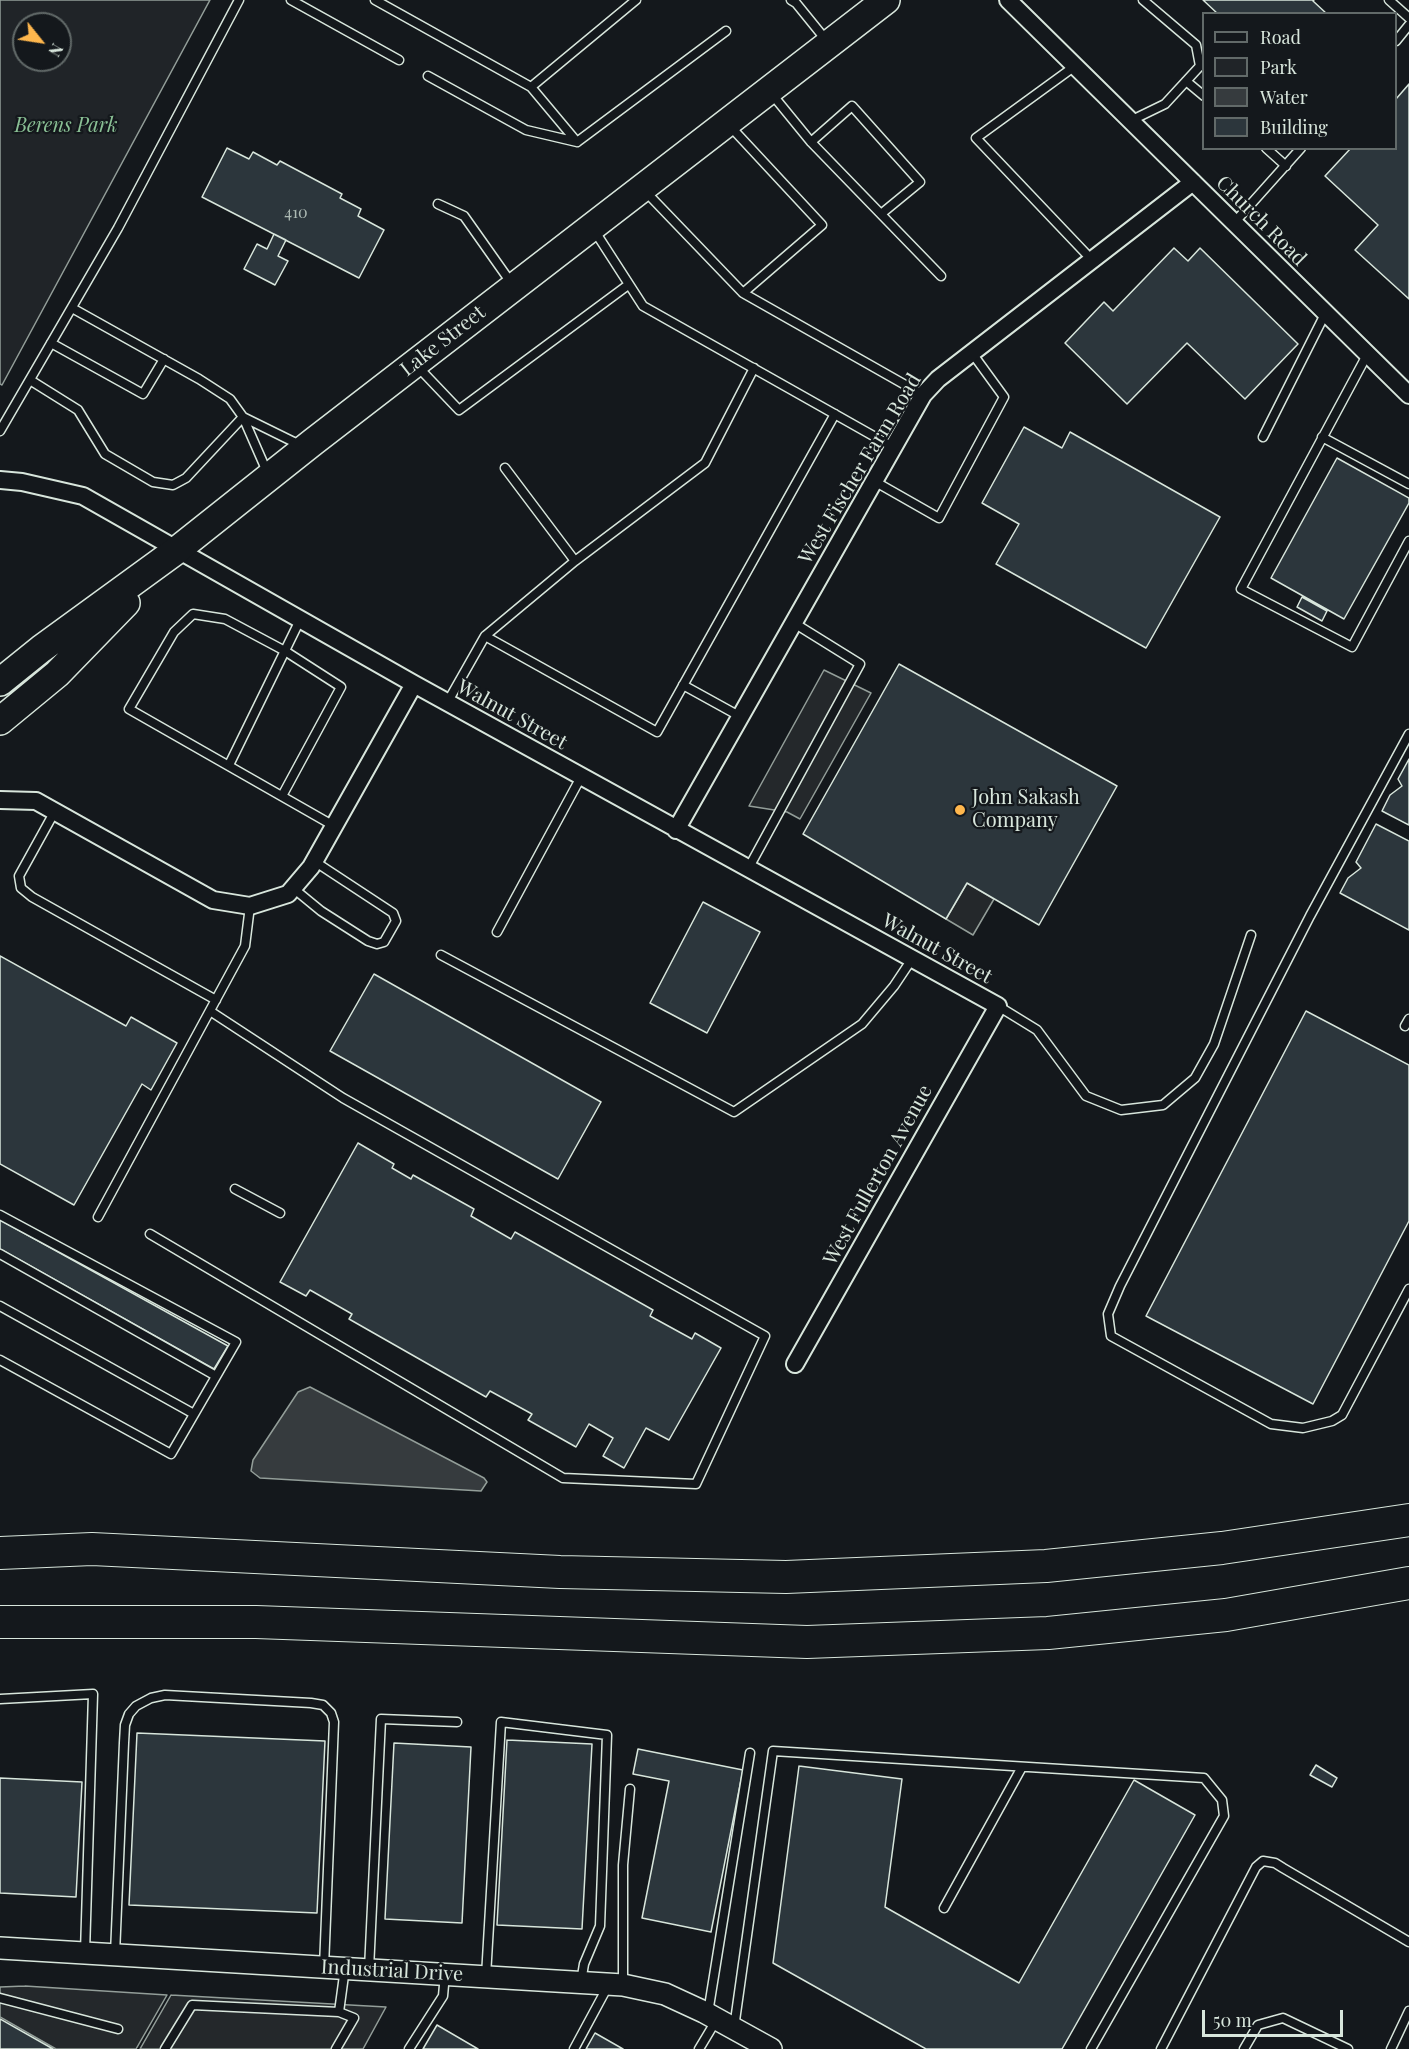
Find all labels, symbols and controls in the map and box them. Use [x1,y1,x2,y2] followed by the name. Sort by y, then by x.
[12,12,72,72] north arrow
[1202,12,1397,150] legend
[1260,25,1301,49] text: Road
[44,40,68,61] text: N
[1260,55,1297,79] text: Park
[1260,85,1308,109] text: Water
[14,114,118,138] park label: Berens Park
[1260,115,1328,139] text: Building
[1211,171,1311,271] street label: Church Road
[284,203,308,223] house number: 410
[396,300,490,382] street label: Lake Street
[794,370,926,568] street label: West Fischer Farm Road
[453,675,571,755] street label: Walnut Street
[972,786,1080,833] place label: John Sakash Company
[953,803,967,817] marker: John Sakash Company
[878,909,996,989] street label: Walnut Street
[819,1081,937,1269] street label: West Fullerton Avenue
[320,1955,464,1987] street label: Industrial Drive
[1205,1998,1346,2036] scale bar
[1213,2008,1252,2032] text: 50 m

